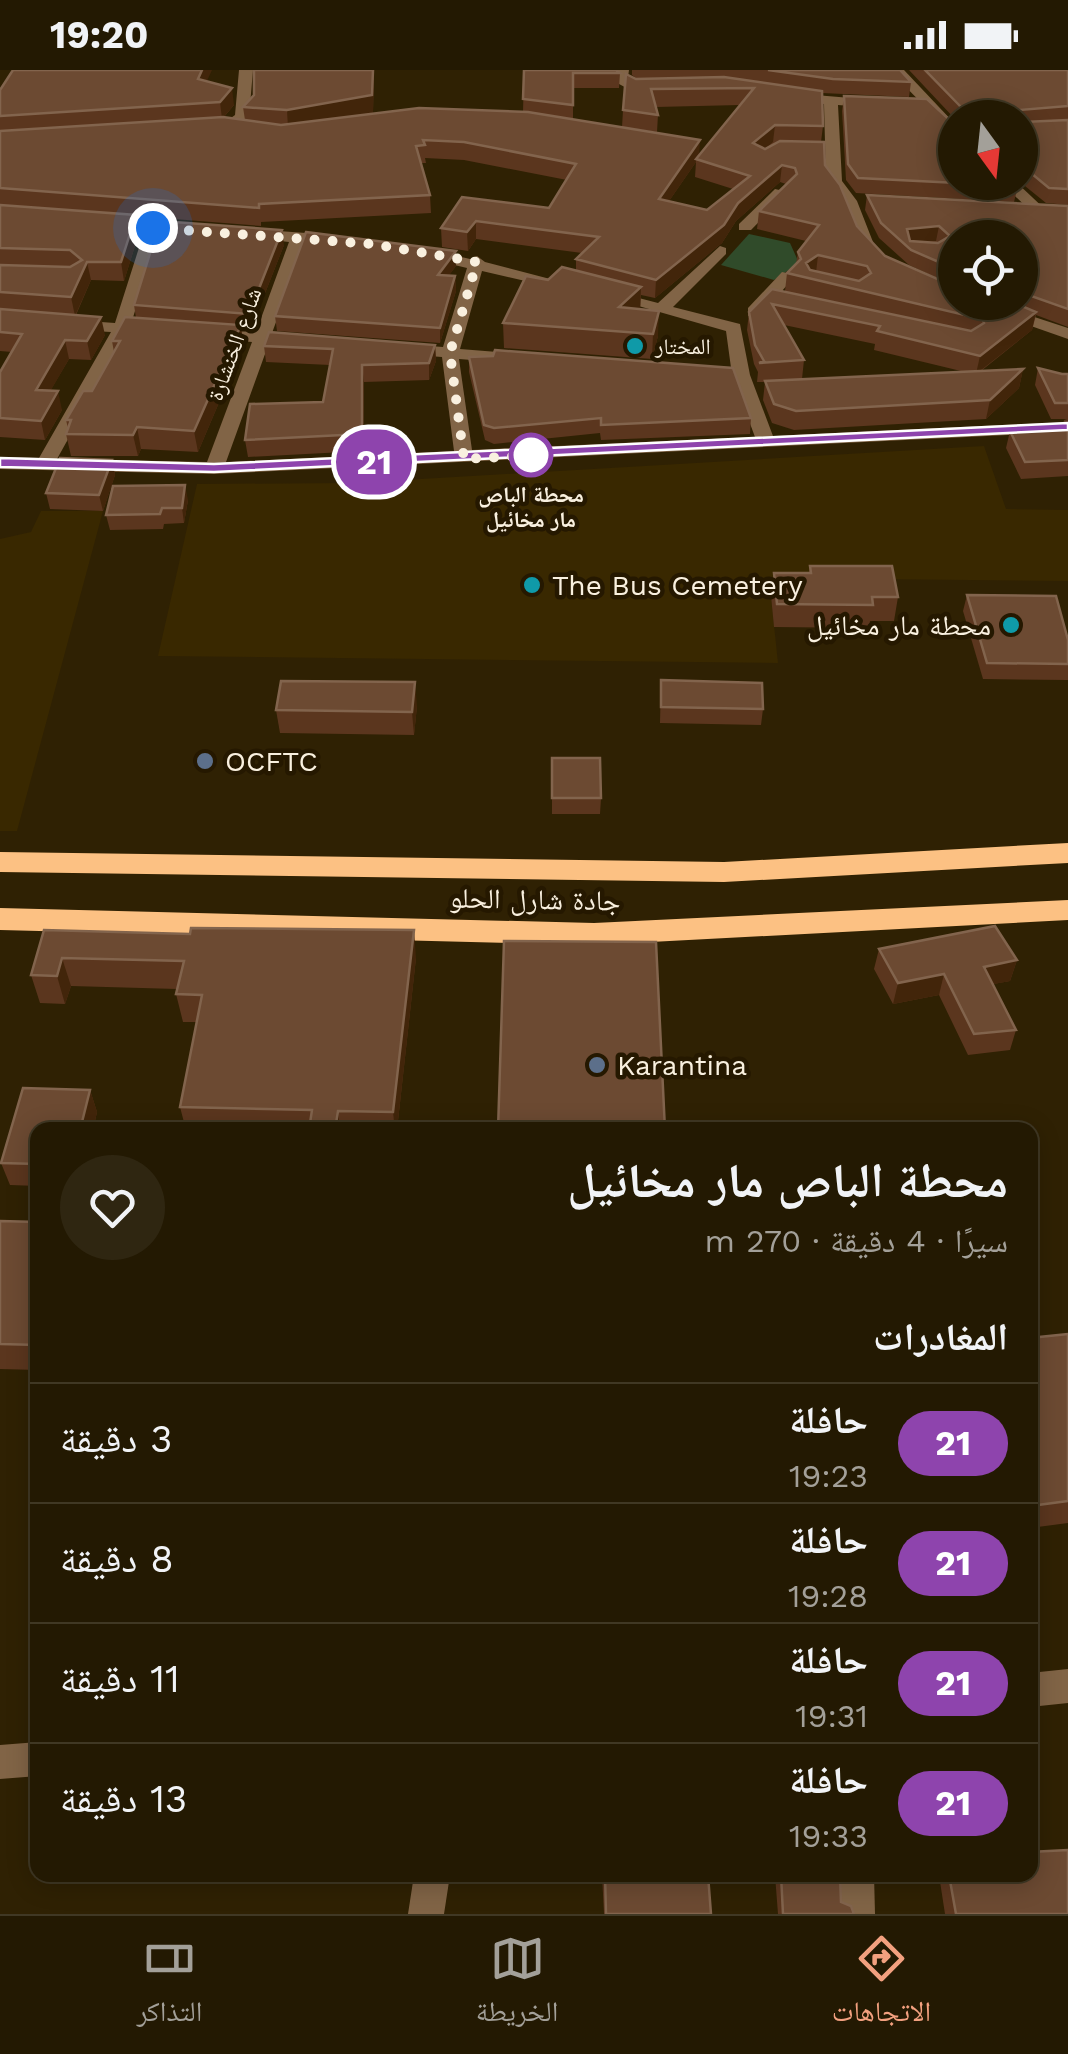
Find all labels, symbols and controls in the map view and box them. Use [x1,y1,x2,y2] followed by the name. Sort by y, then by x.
[50,13,148,57] text: 19:20
[938,100,1038,200] north arrow
[938,100,1038,320] map controls
[128,203,178,253] your location
[938,220,1038,320] button: locate
[203,284,267,404] street label: شارع الخنشارة
[654,334,711,359] place label: المختار
[624,335,646,357] marker: المختار
[329,430,419,494] line badge: 21
[510,434,552,476] marker: محطة الباص مار مخائيل
[356,441,392,483] text: 21
[478,482,584,533] place label: محطة الباص مار مخائيل
[552,569,803,602] place label: The Bus Cemetery
[521,574,543,596] marker: The Bus Cemetery
[807,609,991,643] place label: محطة مار مخائيل
[1000,614,1022,636] marker: محطة مار مخائيل
[225,745,318,778] place label: OCFTC
[194,750,216,772] marker: OCFTC
[449,882,621,917] street label: جادة شارل الحلو
[617,1049,747,1082] place label: Karantina
[586,1054,608,1076] marker: Karantina
[567,1152,1008,1209] text: محطة الباص مار مخائيل
[60,1155,165,1260] button: heart
[705,1222,1008,1260] text: سيرًا · 4 دقيقة · 270 m
[873,1315,1008,1359] text: المغادرات
[789,1398,868,1442] text: حافلة
[60,1417,172,1461] text: 3 دقيقة
[935,1422,971,1464] text: 21
[789,1457,868,1495] text: 19:23
[789,1518,868,1562] text: حافلة
[60,1537,174,1581] text: 8 دقيقة
[935,1542,971,1584] text: 21
[788,1577,868,1615] text: 19:28
[789,1638,868,1682] text: حافلة
[60,1657,180,1701] text: 11 دقيقة
[935,1662,971,1704] text: 21
[795,1697,868,1735] text: 19:31
[789,1758,868,1802] text: حافلة
[60,1777,187,1821] text: 13 دقيقة
[935,1782,971,1824] text: 21
[789,1817,868,1855] text: 19:33
[137,1931,202,2039] tab: التذاكر
[476,1931,558,2039] tab: الخريطة
[832,1931,931,2039] tab: الاتجاهات

